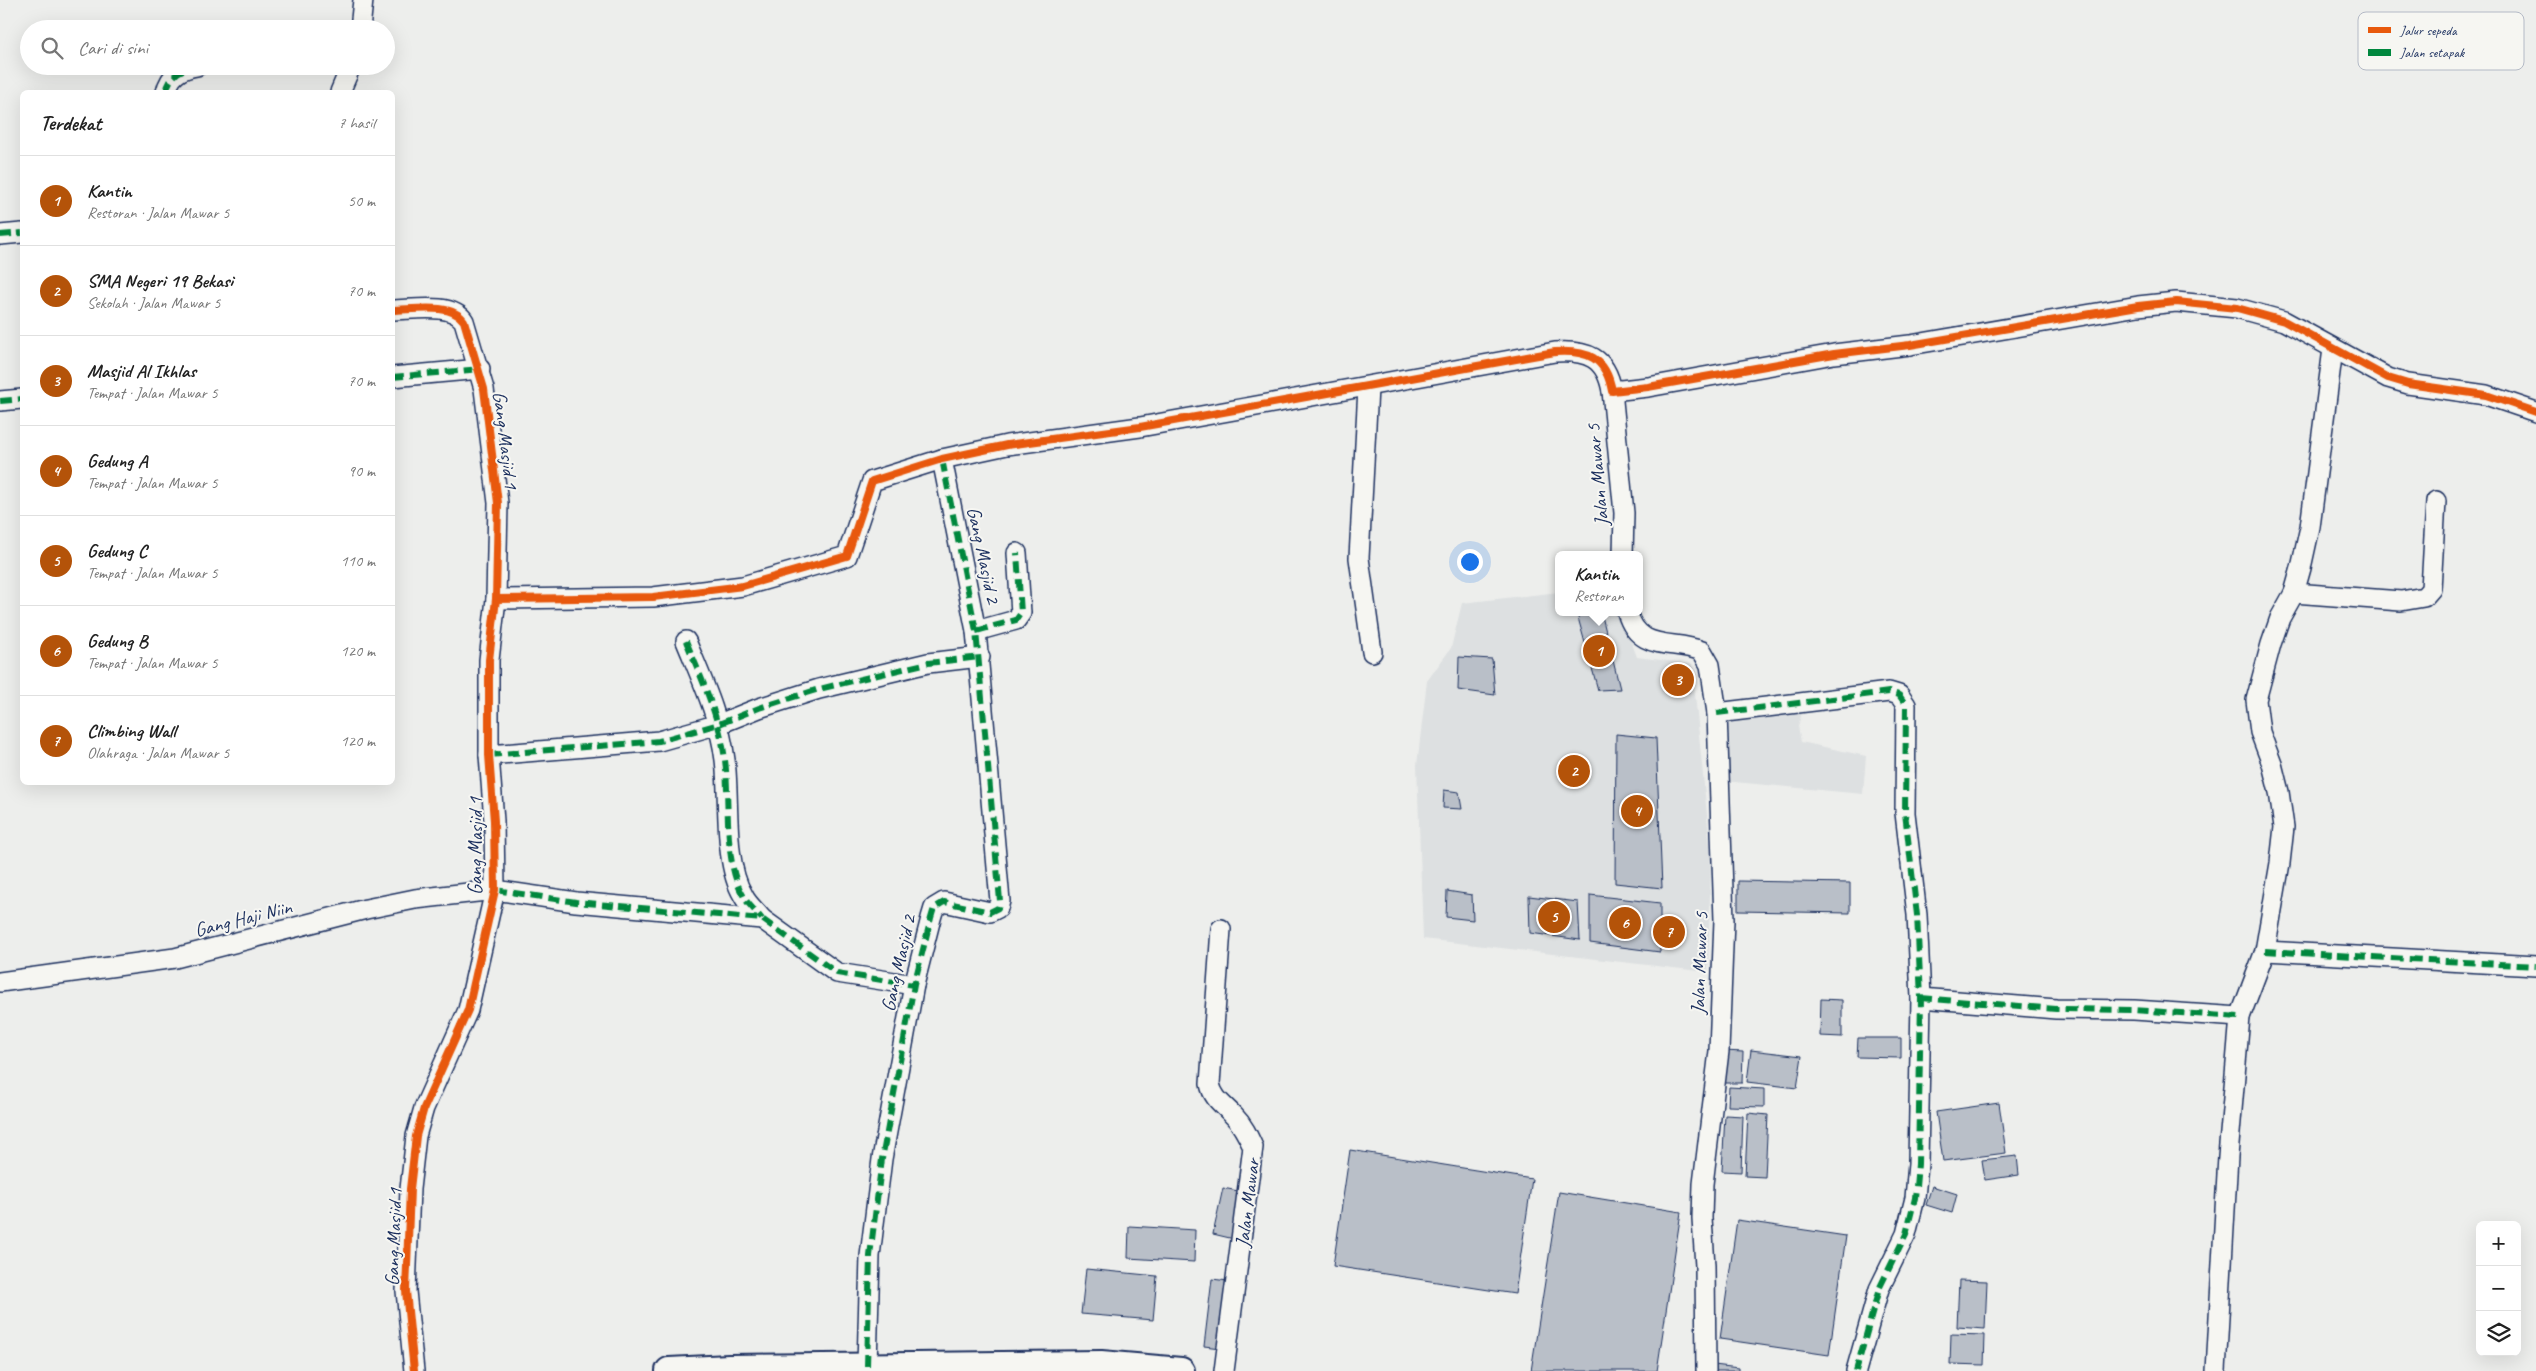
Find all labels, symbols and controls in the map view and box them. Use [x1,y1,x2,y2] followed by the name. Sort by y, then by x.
[2358,12,2524,70] legend
[20,20,395,75] search box
[2399,22,2458,39] text: Jalur sepeda
[38,34,66,62] icon: search
[78,36,148,60] text: Cari di sini
[2399,44,2465,61] text: Jalan setapak
[40,110,101,136] text: Terdekat
[338,113,375,133] text: 7 hasil
[87,179,132,203] text: Kantin
[52,191,60,211] text: 1
[348,191,375,211] text: 50 m
[87,203,229,223] text: Restoran · Jalan Mawar 5
[87,269,233,293] text: SMA Negeri 19 Bekasi
[52,281,60,301] text: 2
[348,281,375,301] text: 70 m
[87,293,221,313] text: Sekolah · Jalan Mawar 5
[87,359,196,383] text: Masjid Al Ikhlas
[52,371,60,391] text: 3
[348,371,375,391] text: 70 m
[87,383,218,403] text: Tempat · Jalan Mawar 5
[487,390,524,491] street label: Gang Masjid 1
[1580,422,1615,528] street label: Jalan Mawar 5
[87,449,147,473] text: Gedung A
[52,461,60,481] text: 4
[348,461,375,481] text: 90 m
[87,473,218,493] text: Tempat · Jalan Mawar 5
[961,504,1006,608] street label: Gang Masjid 2
[87,539,147,563] text: Gedung C
[1457,549,1483,575] your location
[53,551,59,571] text: 5
[341,551,375,571] text: 110 m
[1555,551,1643,616] popup
[1574,562,1619,586] text: Kantin
[87,563,218,583] text: Tempat · Jalan Mawar 5
[1574,586,1624,606] text: Restoran
[87,629,148,653] text: Gedung B
[1583,632,1615,670] pin: 1
[52,641,60,661] text: 6
[341,641,375,661] text: 120 m
[87,653,218,673] text: Tempat · Jalan Mawar 5
[1662,661,1694,699] pin: 3
[87,719,176,743] text: Climbing Wall
[52,731,60,751] text: 7
[341,731,375,751] text: 120 m
[87,743,229,763] text: Olahraga · Jalan Mawar 5
[1558,752,1590,790] pin: 2
[1621,792,1653,830] pin: 4
[463,796,488,895] street label: Gang Masjid 1
[192,894,295,943] street label: Gang Haji Niin
[1538,898,1570,936] pin: 5
[1609,904,1641,942] pin: 6
[1685,910,1714,1016] street label: Jalan Mawar 5
[875,911,922,1014] street label: Gang Masjid 2
[1653,913,1685,951] pin: 7
[1230,1156,1266,1250] street label: Jalan Mawar
[379,1187,408,1287] street label: Gang Masjid 1
[2476,1221,2521,1356] map controls
[2476,1221,2521,1266] button: +
[2476,1266,2521,1311] button: −
[2476,1311,2521,1356] button: layers

